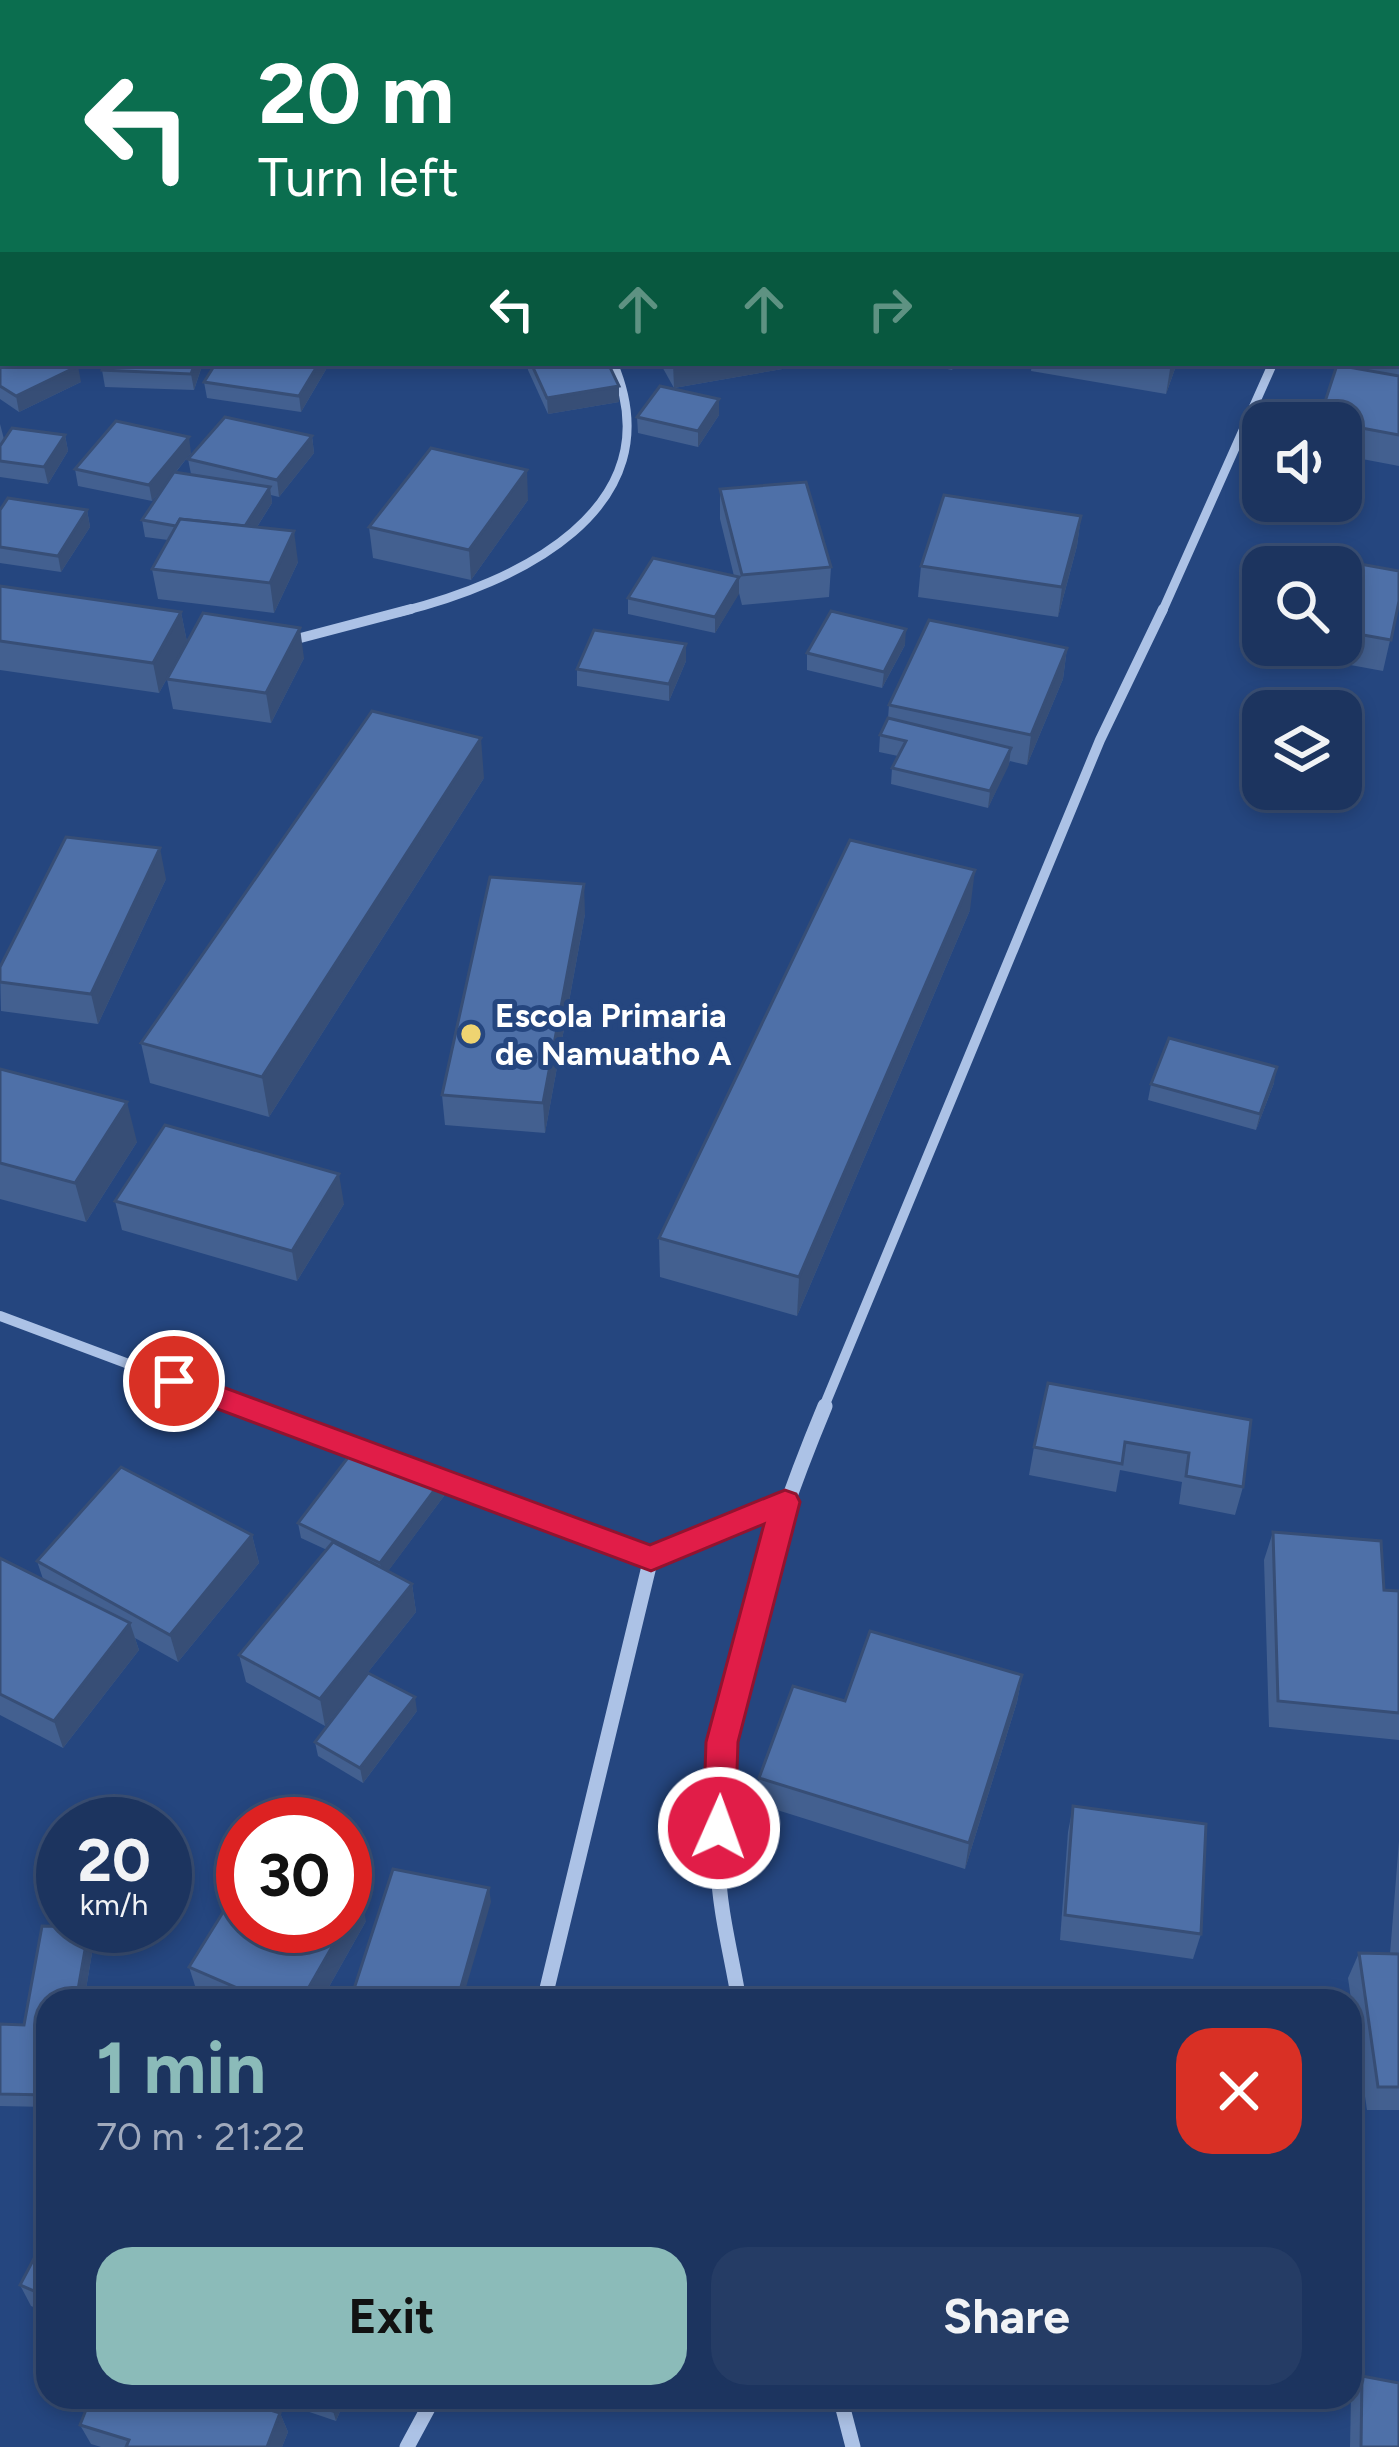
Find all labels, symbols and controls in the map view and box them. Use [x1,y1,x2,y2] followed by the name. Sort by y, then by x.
[258,43,454,144] text: 20 m
[60,48,216,204] icon: left
[258,145,459,210] text: Turn left
[479,276,545,342] icon: left
[605,276,671,342] icon: ahead
[731,276,797,342] icon: ahead
[857,276,923,342] icon: right
[1242,402,1362,810] map controls
[1242,402,1362,522] button: sound
[1242,546,1362,666] button: search
[1242,690,1362,810] button: layers
[495,996,732,1073] place label: Escola Primaria de Namuatho A
[458,1021,484,1047] marker: Escola Primaria de Namuatho A
[123,1330,225,1432] pin
[141,1348,207,1414] icon: arrive
[656,1765,782,1891] position arrow
[216,1797,372,1953] speed limit sign: 30
[77,1824,151,1896] text: 20
[80,1886,148,1923] text: km/h
[96,2025,266,2111] text: 1 min
[1176,2028,1302,2154] button: close
[96,2113,305,2160] text: 70 m · 21:22
[96,2247,687,2385] button: Exit
[711,2247,1302,2385] button: Share

